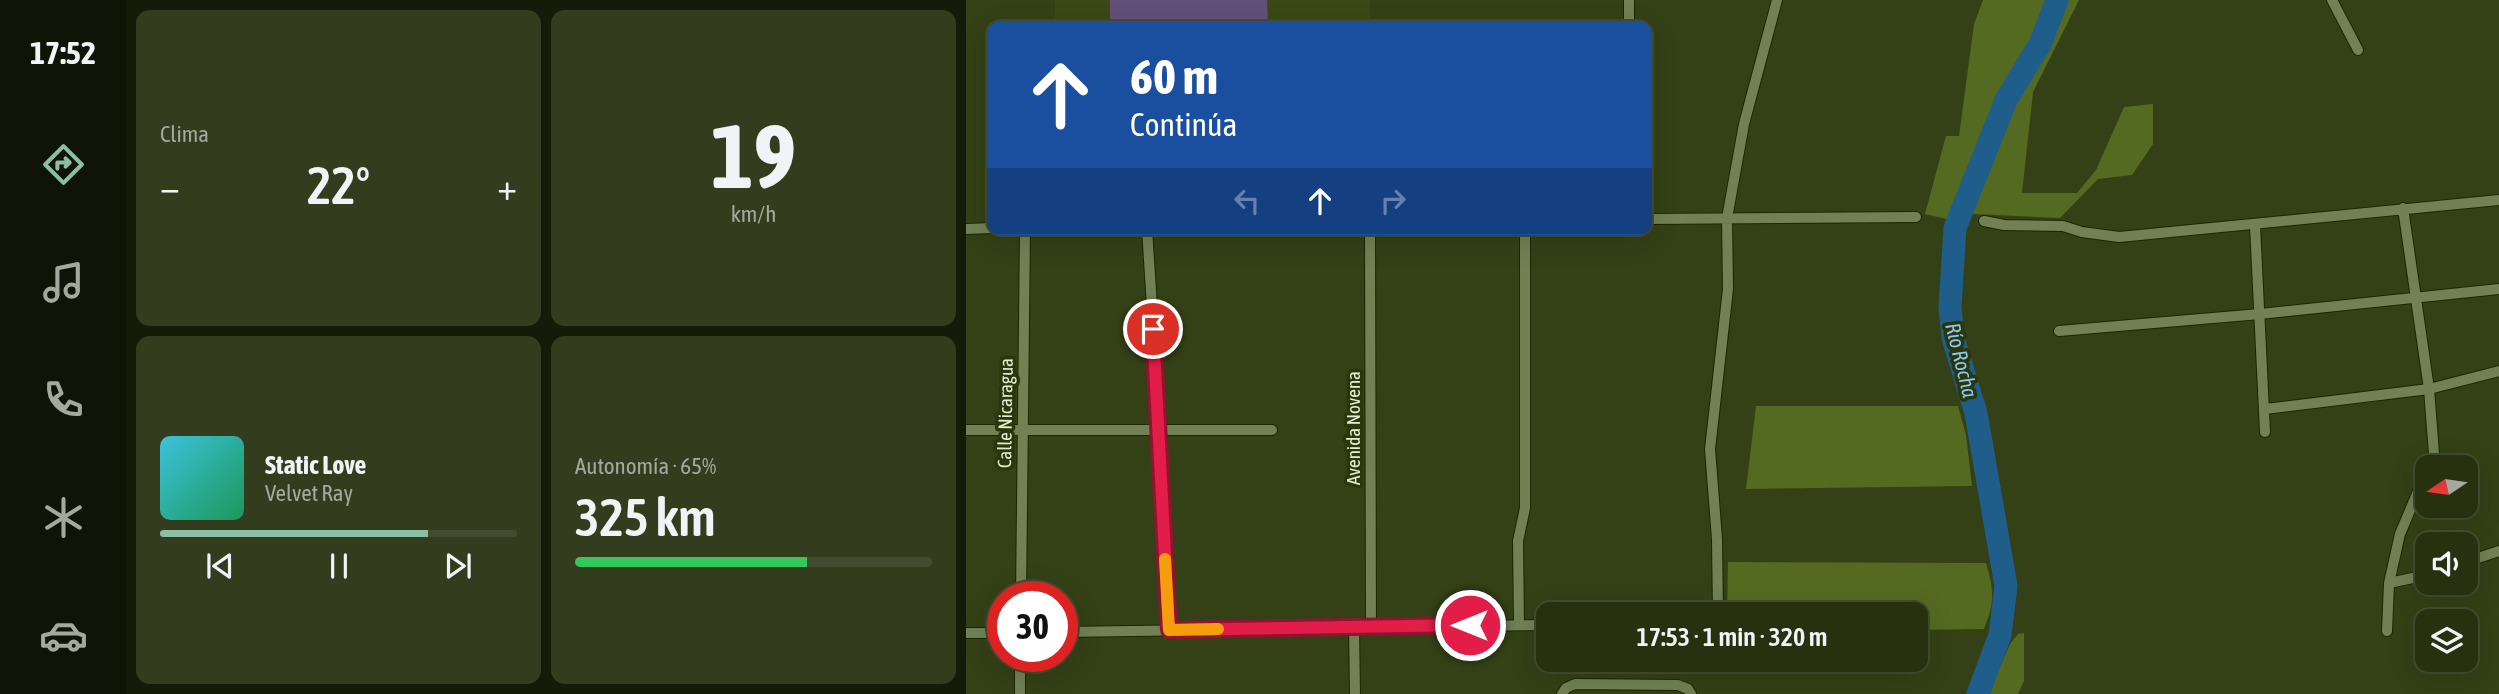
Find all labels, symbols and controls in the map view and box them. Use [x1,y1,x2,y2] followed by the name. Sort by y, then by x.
[30,34,96,71] text: 17:52
[1130,48,1218,104] text: 60 m
[1015,49,1106,140] icon: ahead
[711,103,796,207] text: 19
[1130,106,1237,143] text: Continúa
[160,121,209,147] text: Clima
[39,140,88,189] icon: directions
[307,155,370,215] text: 22°
[160,165,180,208] text: −
[497,165,517,208] text: +
[1228,182,1266,220] icon: left
[1301,182,1339,220] icon: ahead
[1374,182,1412,220] icon: right
[731,201,776,227] text: km/h
[39,258,88,307] icon: music
[1123,299,1183,359] pin
[1134,310,1172,348] icon: arrive
[1941,320,1983,400] water label: Río Rocha
[993,358,1017,468] street label: Calle Nicaragua
[1342,371,1364,485] street label: Avenida Novena
[39,375,88,424] icon: phone
[265,450,366,480] text: Static Love
[575,453,716,479] text: Autonomía · 65%
[2415,455,2478,518] north arrow
[2415,455,2478,672] map controls
[265,480,353,506] text: Velvet Ray
[575,487,716,547] text: 325 km
[39,493,88,542] icon: climate
[2415,532,2478,595] button: sound
[201,547,239,585] icon: previous
[320,547,358,585] icon: pause
[439,547,477,585] icon: next
[987,581,1078,672] speed limit sign: 30
[1433,588,1507,662] position arrow
[2415,609,2478,672] button: layers
[39,611,88,660] icon: car
[1637,622,1827,652] text: 17:53 · 1 min · 320 m

